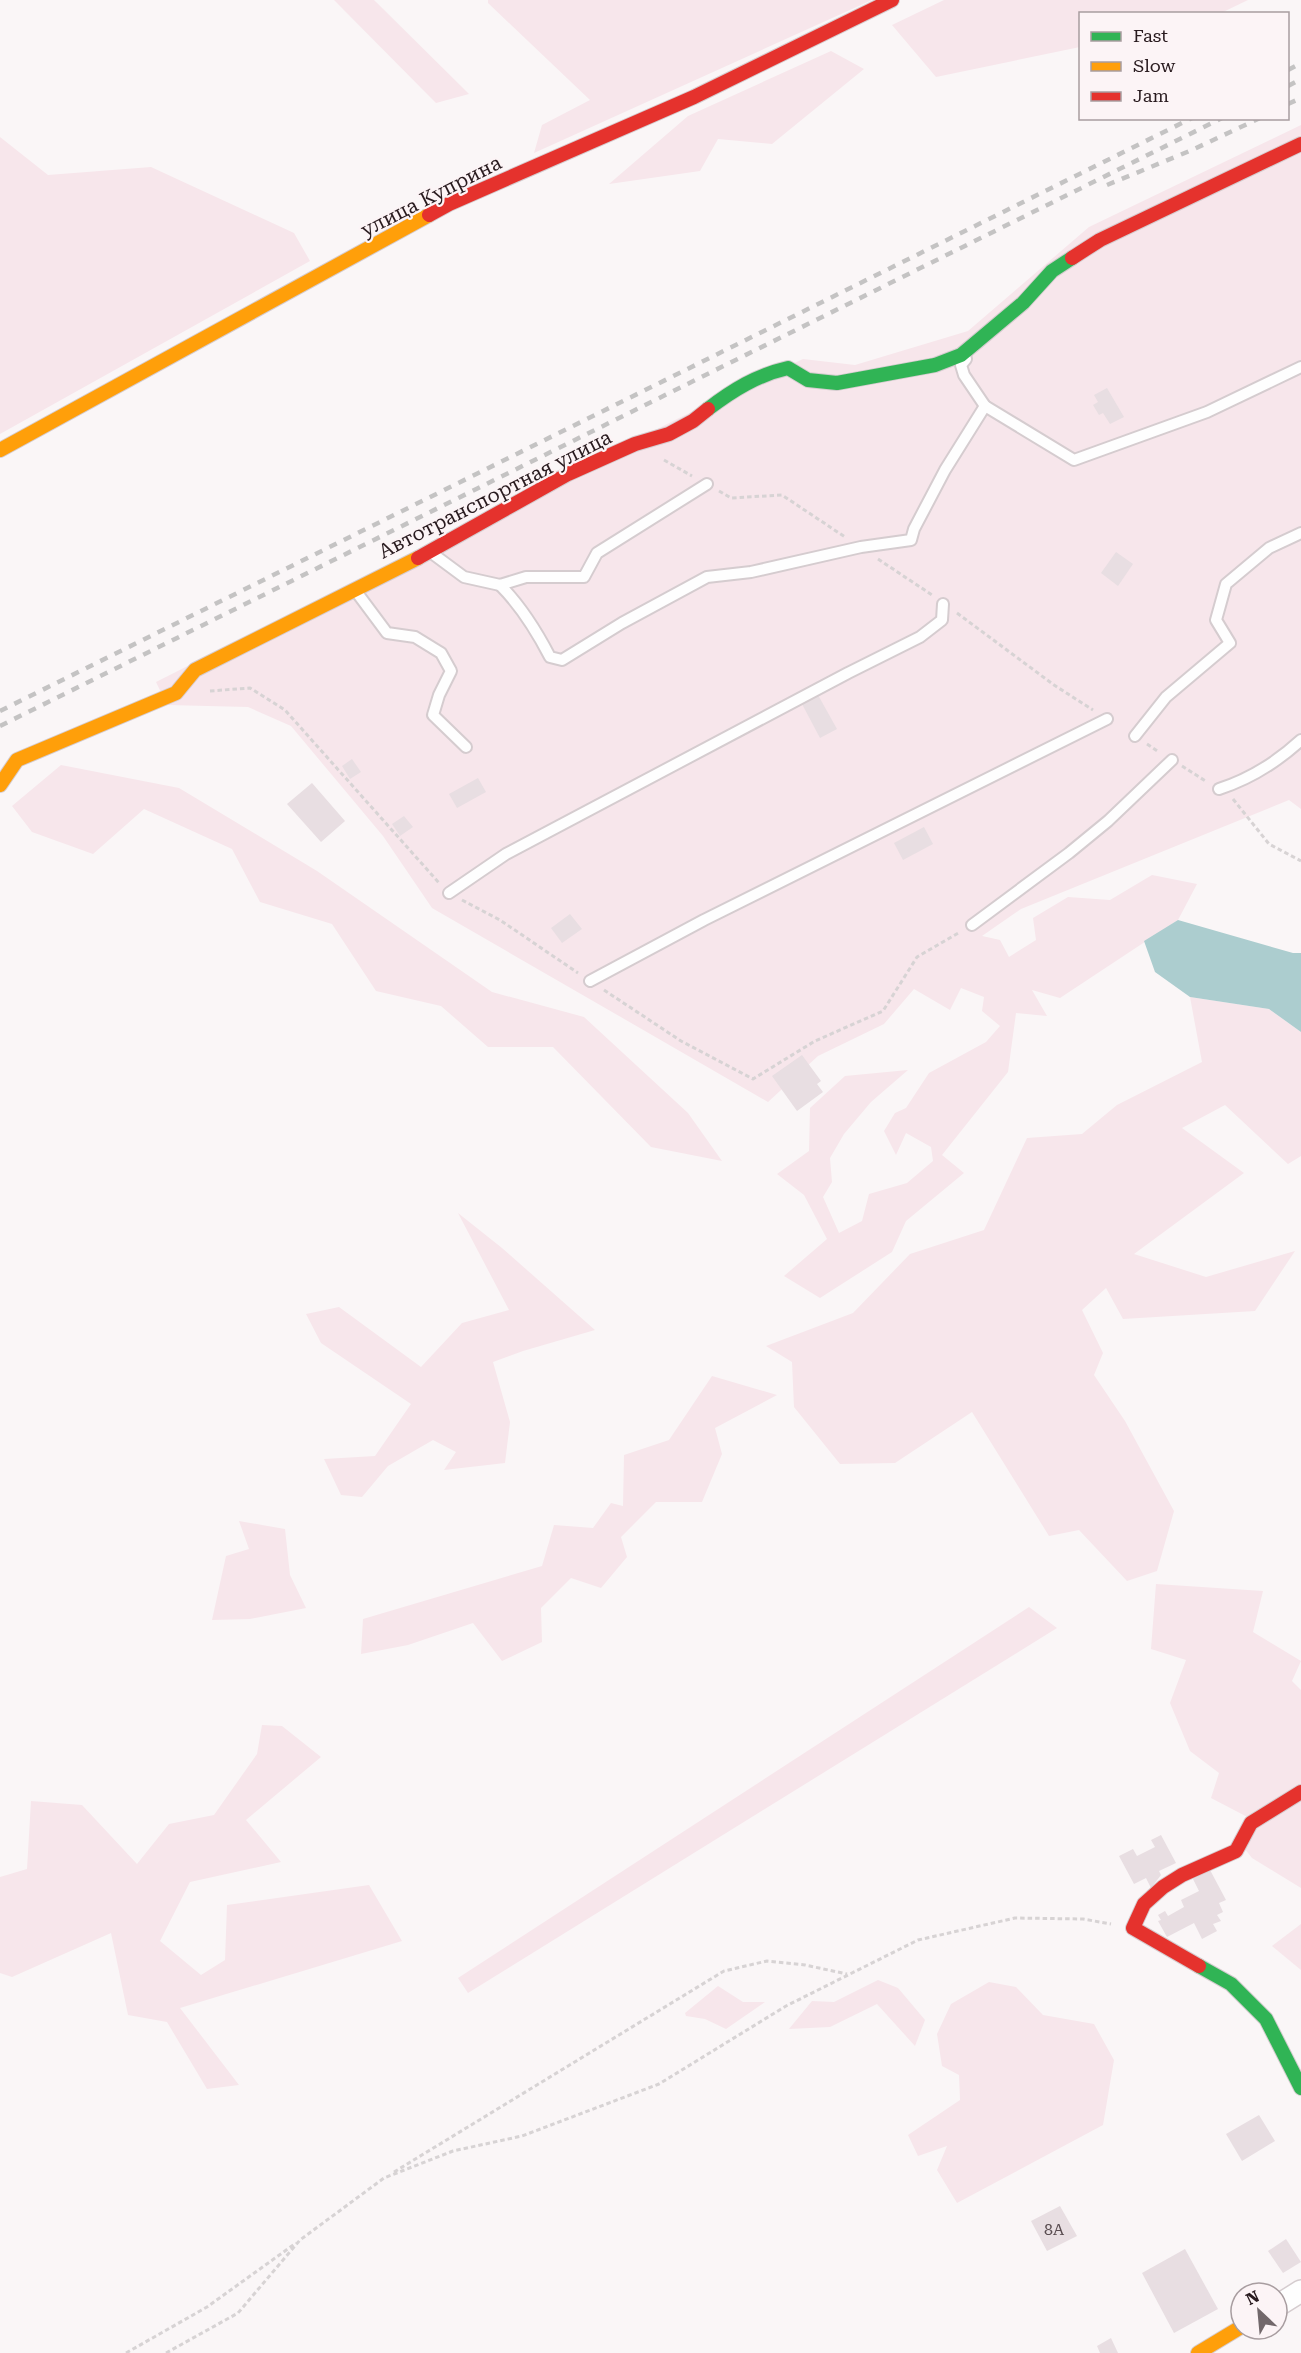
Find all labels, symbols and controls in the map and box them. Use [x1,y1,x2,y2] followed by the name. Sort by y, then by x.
[1079,12,1289,120] legend
[1133,25,1168,46] text: Fast
[1133,55,1175,76] text: Slow
[1133,85,1169,106] text: Jam
[357,150,505,242] street label: улица Куприна
[374,425,616,563] street label: Автотранспортная улица
[1044,2220,1065,2239] house number: 8А
[1229,2281,1289,2341] north arrow
[1243,2287,1262,2309] text: N

